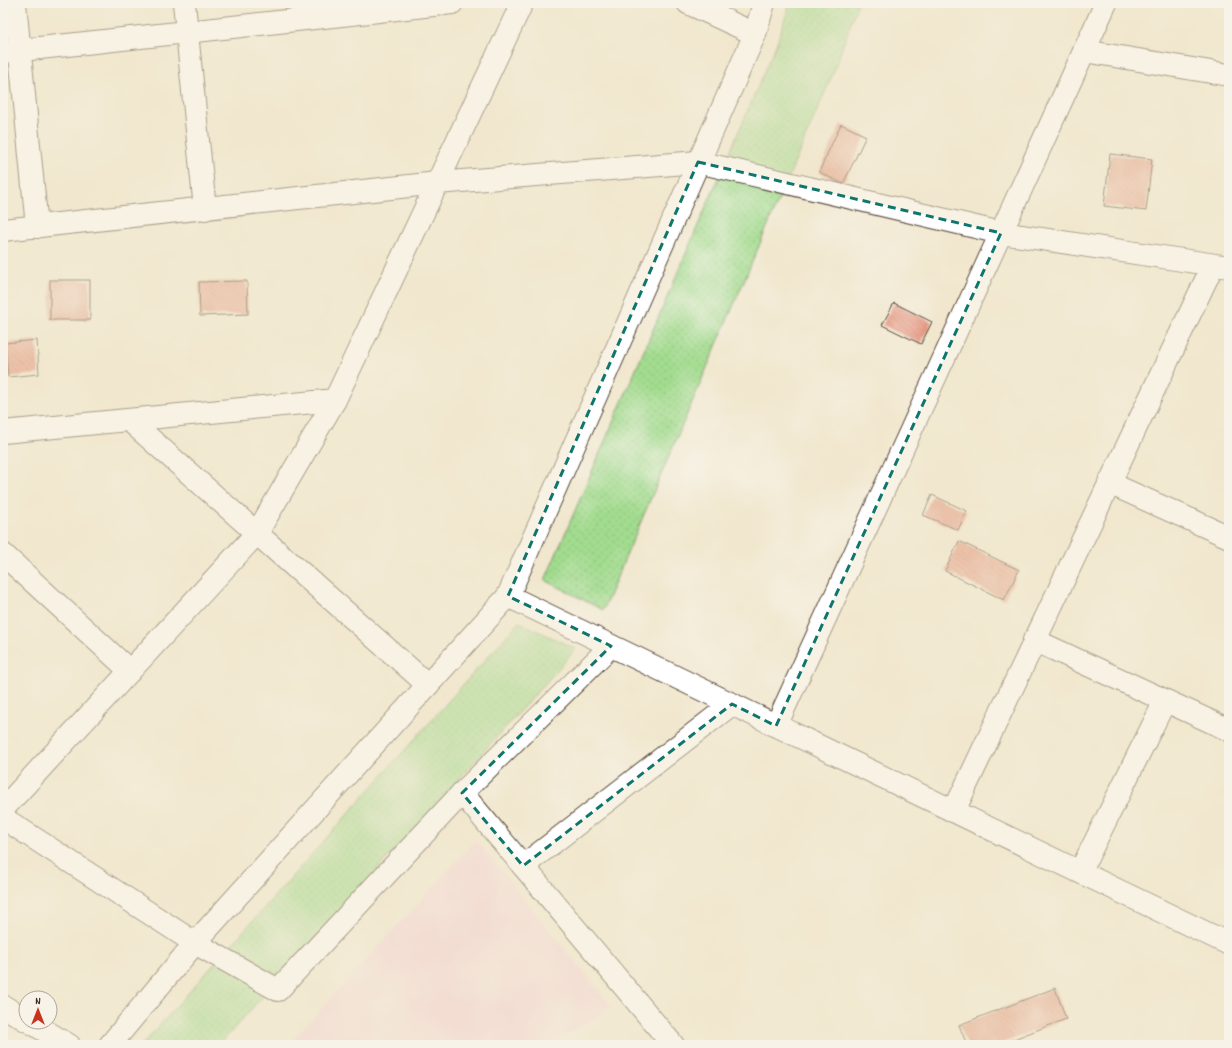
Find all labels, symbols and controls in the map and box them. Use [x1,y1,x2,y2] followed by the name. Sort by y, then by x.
[18,990,58,1030] north arrow
[35,994,41,1010] text: N

